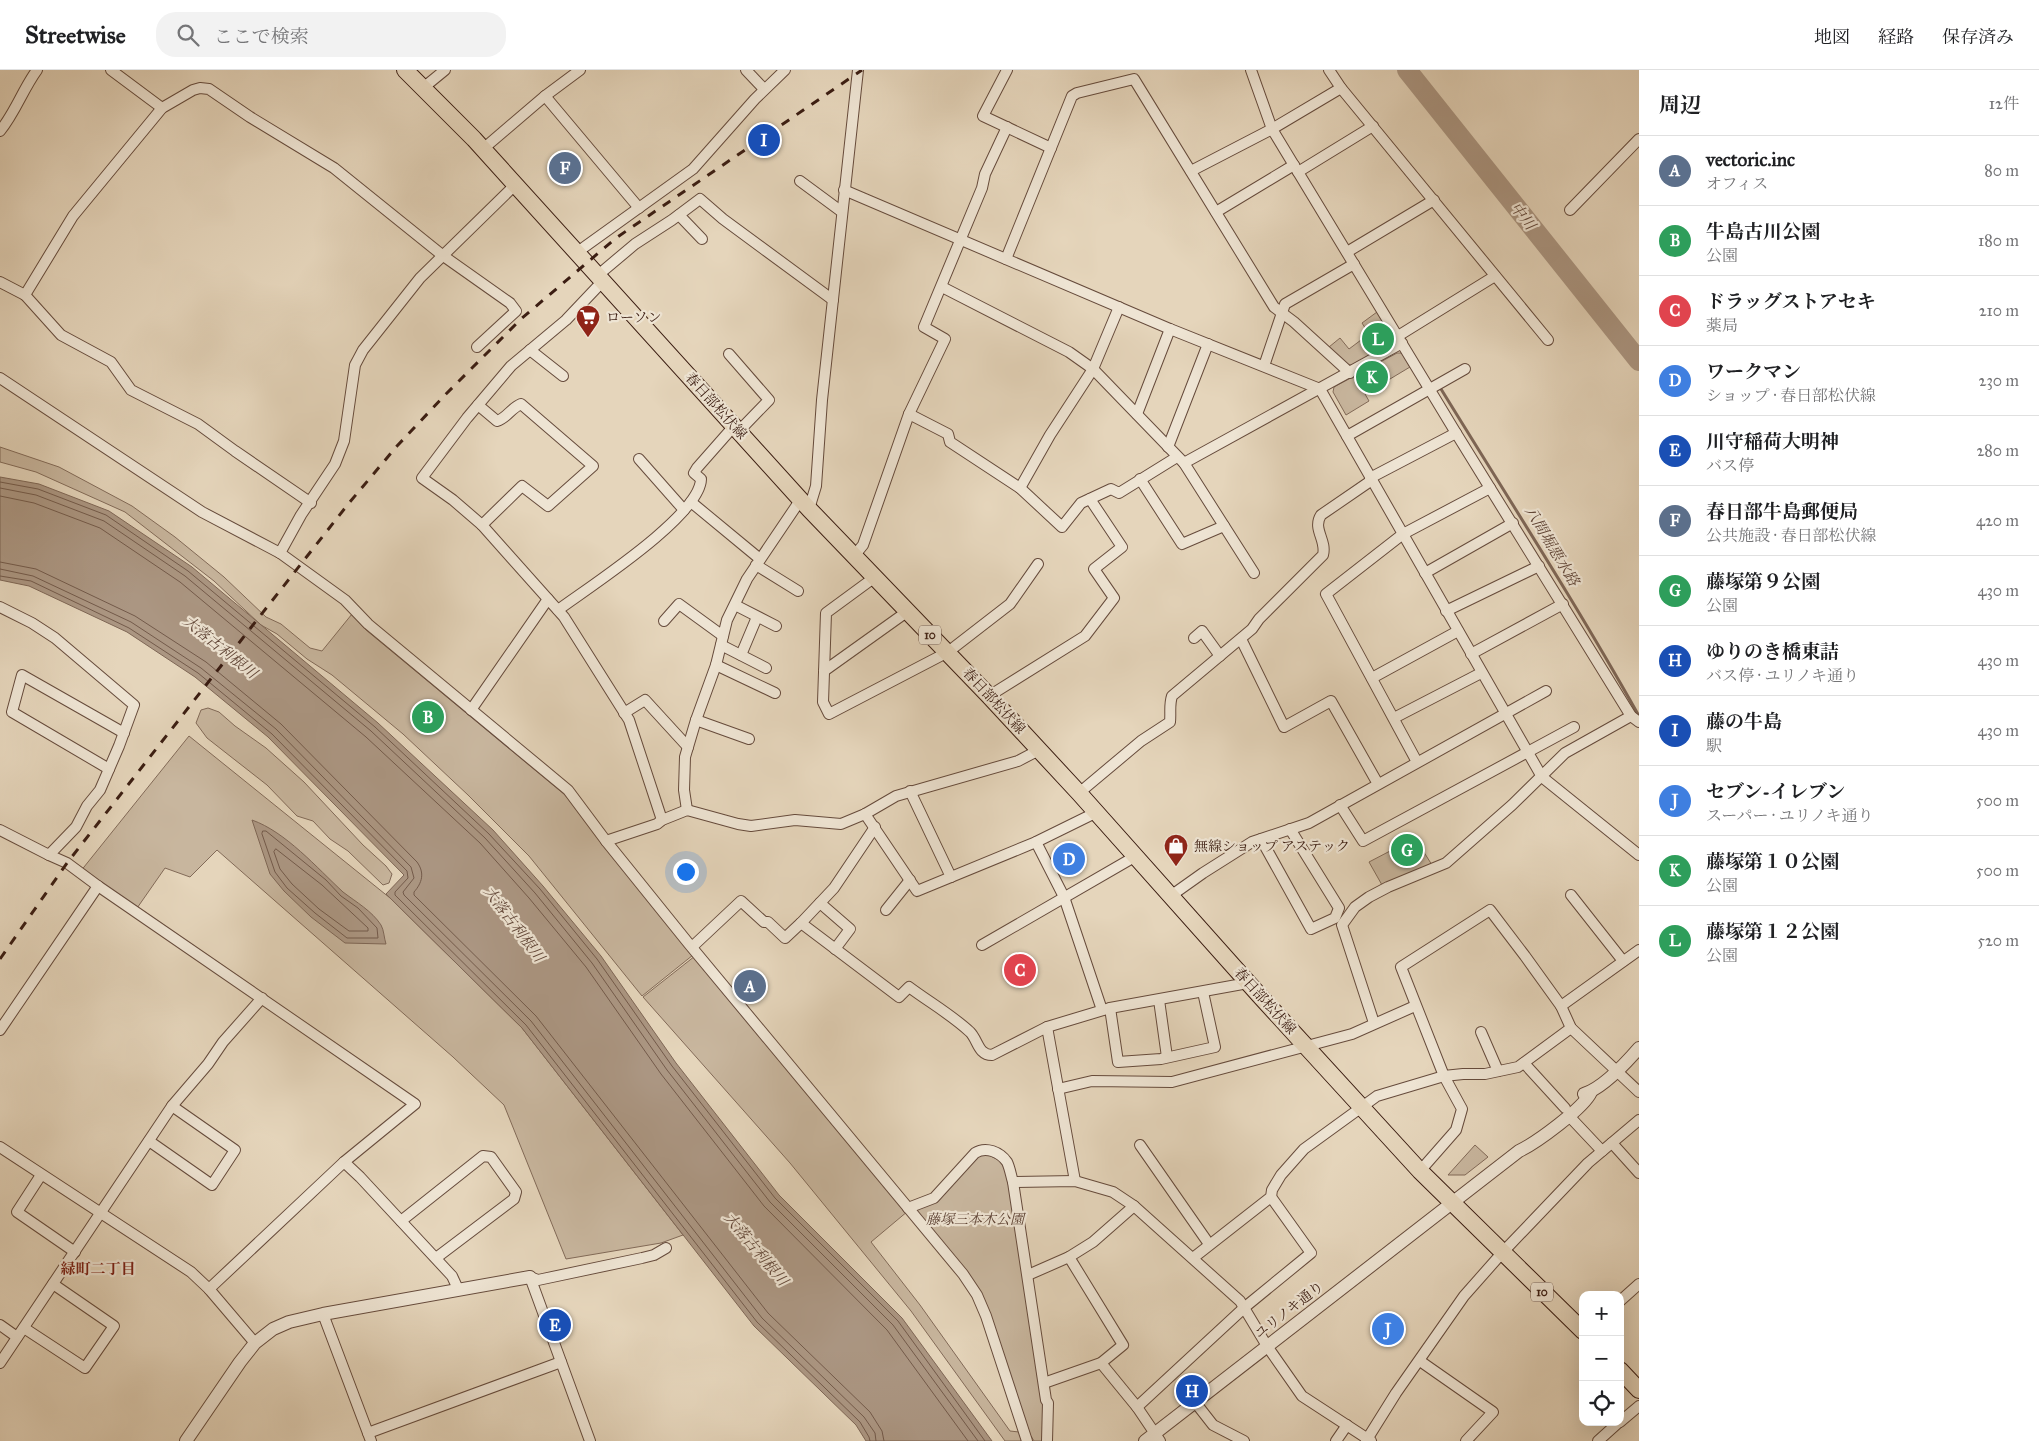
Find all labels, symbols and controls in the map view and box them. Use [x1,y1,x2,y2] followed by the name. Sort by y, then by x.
[156,12,506,57] search box
[25,20,126,50] text: Streetwise
[174,21,202,49] icon: search
[214,25,309,48] text: ここで検索
[1814,26,1850,48] text: 地図
[1878,26,1914,48] text: 経路
[1942,26,2014,48] text: 保存済み
[1659,92,1701,118] text: 周辺
[1989,94,2019,113] text: 12件
[748,121,780,159] pin: I
[1706,148,1795,171] text: vectoric.inc
[549,149,581,187] pin: F
[1670,161,1680,180] text: A
[1984,161,2019,180] text: 80 m
[1706,174,1768,193] text: オフィス
[1507,199,1541,235] water label: 中川
[1706,220,1820,243] text: 牛島古川公園
[1670,231,1680,250] text: B
[1978,231,2019,250] text: 180 m
[1706,246,1738,265] text: 公園
[1706,290,1876,313] text: ドラッグストアセキ
[1670,301,1680,320] text: C
[1979,301,2019,320] text: 210 m
[575,304,601,338] supermarket icon: ローソン
[606,309,661,326] place label: ローソン
[1706,316,1738,335] text: 薬局
[1362,320,1394,358] pin: L
[1356,358,1388,396] pin: K
[1706,360,1801,383] text: ワークマン
[682,369,750,443] street label: 春日部松伏線
[1669,371,1681,390] text: D
[1979,371,2019,390] text: 230 m
[1706,386,1876,405] text: ショップ · 春日部松伏線
[1706,430,1839,453] text: 川守稲荷大明神
[1669,441,1681,460] text: E
[1976,441,2019,460] text: 280 m
[1706,456,1754,475] text: バス停
[1706,500,1858,523] text: 春日部牛島郵便局
[1521,503,1583,590] water label: 八間堀悪水路
[1670,511,1680,530] text: F
[1976,511,2019,530] text: 420 m
[1706,526,1876,545] text: 公共施設 · 春日部松伏線
[1706,570,1820,593] text: 藤塚第９公園
[1669,581,1681,600] text: G
[1977,581,2019,600] text: 430 m
[1706,596,1738,615] text: 公園
[179,612,262,684] water label: 大落古利根川
[919,626,941,644] road number: 10
[1706,640,1839,663] text: ゆりのき橋東詰
[1668,651,1682,670] text: H
[1977,651,2019,670] text: 430 m
[959,664,1029,738] street label: 春日部松伏線
[1706,666,1859,685] text: バス停 · ユリノキ通り
[412,698,444,736] pin: B
[1706,710,1782,733] text: 藤の牛島
[1672,721,1678,740] text: I
[1977,721,2019,740] text: 430 m
[1706,736,1722,755] text: 駅
[1706,780,1845,803] text: セブン-イレブン
[1672,791,1678,810] text: J
[1976,791,2019,810] text: 500 m
[1706,806,1874,825] text: スーパー · ユリノキ通り
[1391,831,1423,869] pin: G
[1163,833,1189,867] shop icon: 無線ショップ アステック
[1194,838,1350,855] place label: 無線ショップ アステック
[1053,840,1085,878] pin: D
[1706,850,1839,873] text: 藤塚第１０公園
[673,859,699,885] your location
[1669,861,1681,880] text: K
[1976,861,2019,880] text: 500 m
[1706,876,1738,895] text: 公園
[480,883,549,967] water label: 大落古利根川
[1706,920,1839,943] text: 藤塚第１２公園
[1669,931,1681,950] text: L
[1977,931,2019,950] text: 520 m
[1706,946,1738,965] text: 公園
[1004,951,1036,989] pin: C
[1231,964,1299,1038] street label: 春日部松伏線
[734,967,766,1005] pin: A
[720,1209,793,1291] water label: 大落古利根川
[926,1211,1026,1228] park label: 藤塚三本木公園
[60,1260,136,1278] district label: 緑町二丁目
[1251,1278,1327,1342] street label: ユリノキ通り
[1531,1282,1553,1302] road number: 10
[1579,1291,1624,1426] map controls
[1579,1291,1624,1336] button: +
[539,1306,571,1344] pin: E
[1372,1310,1404,1348] pin: J
[1579,1336,1624,1381] button: −
[1176,1372,1208,1410] pin: H
[1579,1381,1624,1426] button: locate

